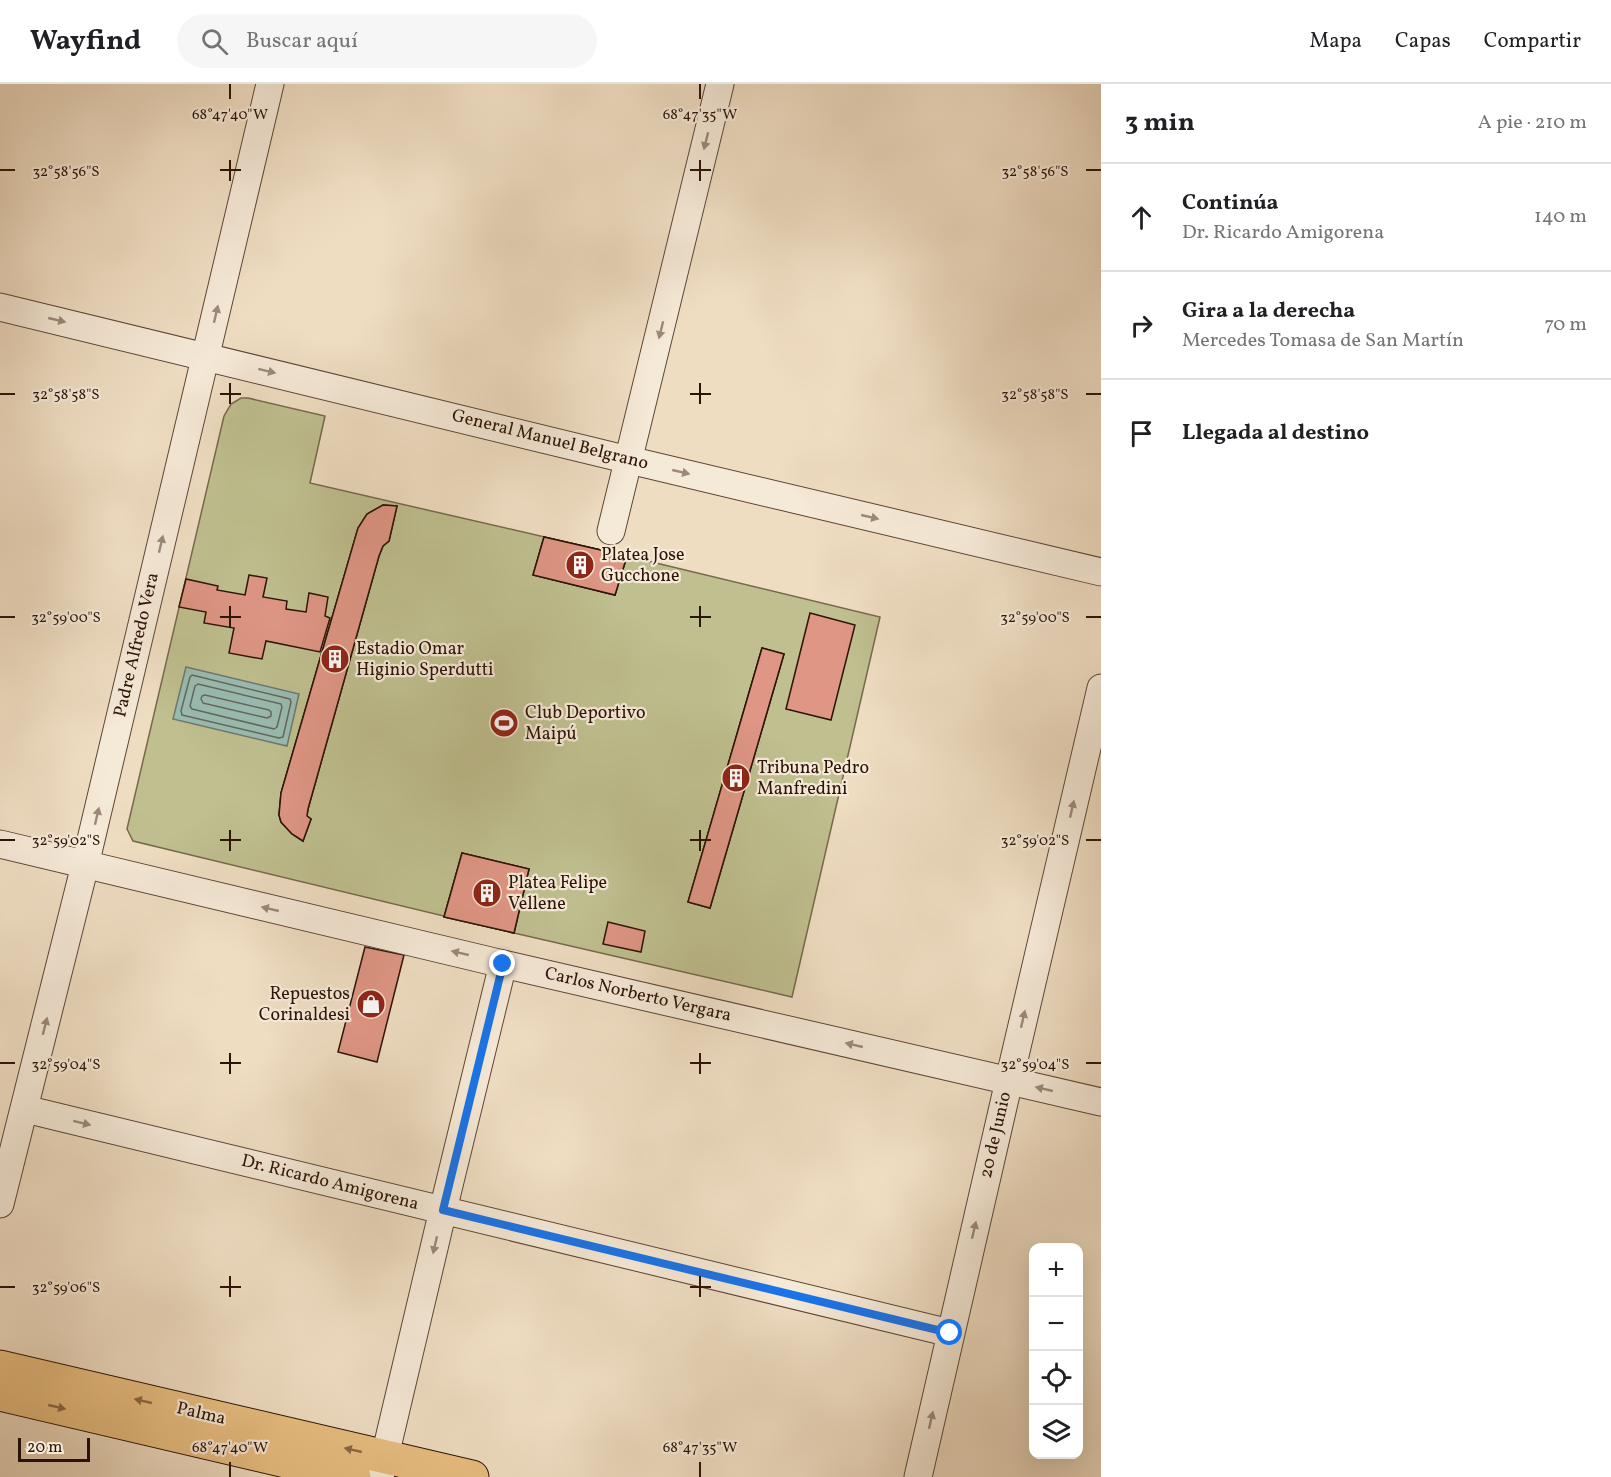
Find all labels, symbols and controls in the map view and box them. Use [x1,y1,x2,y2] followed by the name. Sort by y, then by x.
[177,14,597,68] search box
[30,22,141,61] text: Wayfind
[198,25,231,58] icon: search
[246,26,358,57] text: Buscar aquí
[1310,27,1362,56] text: Mapa
[1395,27,1451,56] text: Capas
[1484,27,1581,56] text: Compartir
[192,105,268,126] text: 68°47'40"W
[663,105,737,126] text: 68°47'35"W
[1125,105,1195,141] text: 3 min
[1478,109,1587,137] text: A pie · 210 m
[701,132,711,150] one-way arrow
[32,162,100,183] text: 32°58'56"S
[1001,162,1069,183] text: 32°58'56"S
[1182,188,1279,219] text: Continúa
[1125,201,1158,234] icon: ahead
[1534,203,1587,231] text: 140 m
[1182,219,1384,247] text: Dr. Ricardo Amigorena
[1182,296,1355,327] text: Gira a la derecha
[211,304,221,323] one-way arrow
[1125,309,1158,342] icon: right
[1544,311,1587,339] text: 70 m
[48,316,66,326] one-way arrow
[655,321,665,340] one-way arrow
[1182,327,1464,355] text: Mercedes Tomasa de San Martín
[258,366,276,376] one-way arrow
[32,385,100,406] text: 32°58'58"S
[1001,385,1069,406] text: 32°58'58"S
[449,403,651,477] street label: General Manuel Belgrano
[1125,417,1158,450] icon: arrive
[1182,418,1369,449] text: Llegada al destino
[672,467,690,477] one-way arrow
[861,513,880,522] one-way arrow
[157,535,166,554] one-way arrow
[601,543,685,589] place label: Platea Jose Gucchone
[564,549,596,581] building icon: Platea Jose Gucchone
[108,570,166,720] street label: Padre Alfredo Vera
[31,608,101,629] text: 32°59'00"S
[1000,608,1070,629] text: 32°59'00"S
[356,637,493,683] place label: Estadio Omar Higinio Sperdutti
[319,643,351,675] building icon: Estadio Omar Higinio Sperdutti
[525,701,645,747] place label: Club Deportivo Maipú
[488,707,520,739] sports icon: Club Deportivo Maipú
[757,756,869,802] place label: Tribuna Pedro Manfredini
[720,762,752,794] building icon: Tribuna Pedro Manfredini
[1068,800,1078,818] one-way arrow
[92,807,102,825] one-way arrow
[32,831,100,852] text: 32°59'02"S
[1001,831,1069,852] text: 32°59'02"S
[508,871,607,917] place label: Platea Felipe Vellene
[471,877,503,909] building icon: Platea Felipe Vellene
[261,903,279,913] one-way arrow
[450,948,469,958] one-way arrow
[489,950,515,976] route end
[542,961,734,1029] street label: Carlos Norberto Vergara
[259,982,350,1028] place label: Repuestos Corinaldesi
[355,988,387,1020] shop icon: Repuestos Corinaldesi
[1019,1010,1028,1029] one-way arrow
[41,1016,51,1035] one-way arrow
[844,1040,863,1049] one-way arrow
[32,1055,100,1076] text: 32°59'04"S
[1001,1055,1069,1076] text: 32°59'04"S
[1034,1084,1053,1093] one-way arrow
[974,1089,1018,1181] street label: 20 de Junio
[72,1119,91,1129] one-way arrow
[239,1149,421,1217] street label: Dr. Ricardo Amigorena
[970,1221,980,1239] one-way arrow
[429,1236,439,1254] one-way arrow
[1029,1243,1083,1459] map controls
[1029,1243,1083,1297] button: +
[32,1278,100,1299] text: 32°59'06"S
[1029,1297,1083,1351] button: −
[936,1319,962,1345] route start
[1029,1351,1083,1405] button: locate
[134,1395,152,1405] one-way arrow
[174,1396,228,1432] street label: Palma
[48,1403,67,1412] one-way arrow
[1029,1405,1083,1459] button: layers
[927,1410,936,1429] one-way arrow
[18,1435,90,1462] scale bar
[27,1437,62,1459] text: 20 m
[192,1438,268,1459] text: 68°47'40"W
[663,1438,737,1459] text: 68°47'35"W
[344,1445,363,1454] one-way arrow

